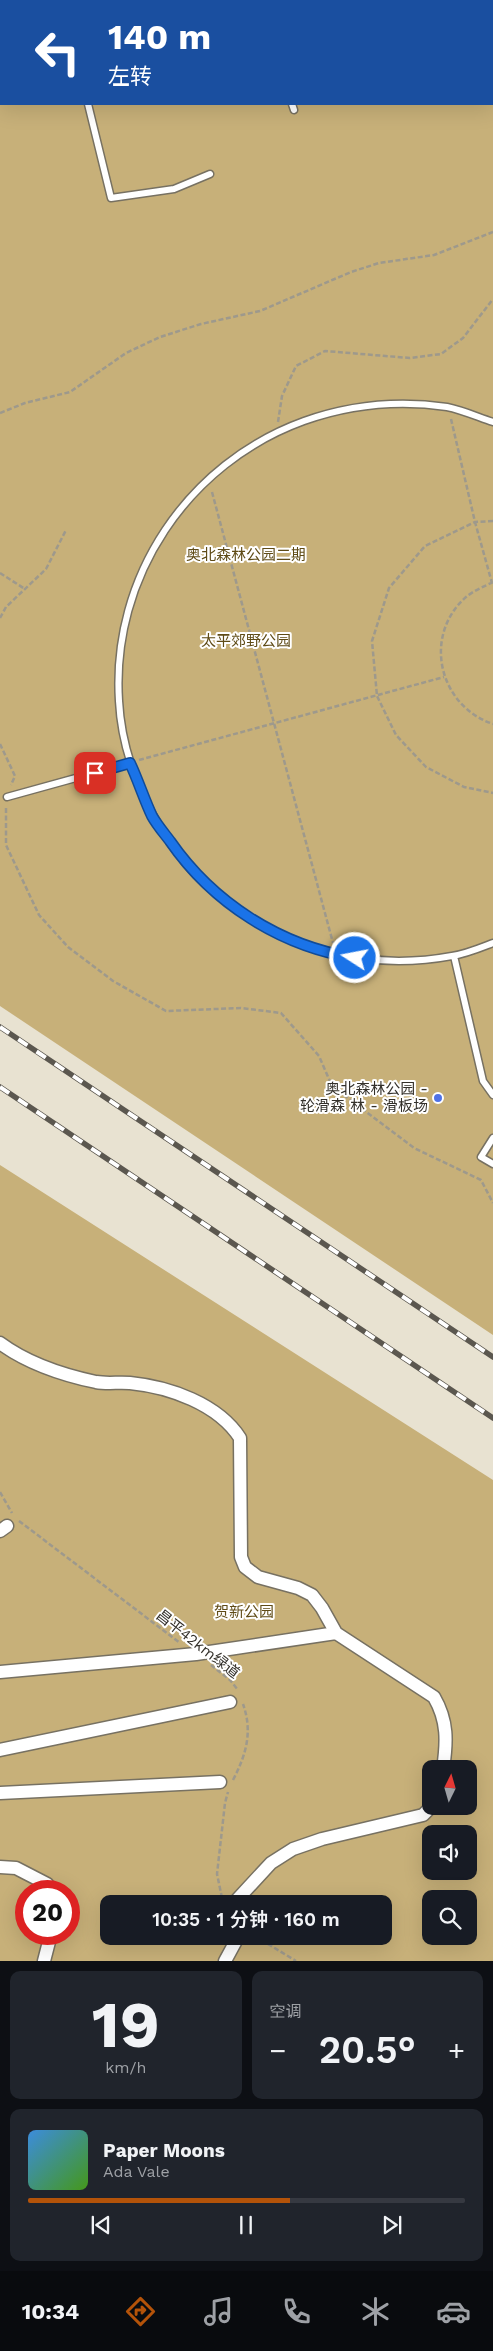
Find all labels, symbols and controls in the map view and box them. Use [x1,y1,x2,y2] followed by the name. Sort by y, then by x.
[108,16,211,58] text: 140 m
[25,20,90,85] icon: left
[108,64,152,89] text: 左转
[186,546,306,564] park label: 奥北森林公园二期
[201,632,291,650] park label: 太平郊野公园
[74,752,116,794] pin
[81,759,109,787] icon: arrive
[328,931,380,983] position arrow
[300,1080,428,1115] place label: 奥北森林公园 - 轮滑森 林 - 滑板场
[432,1092,444,1104] marker: 奥北森林公园 - 轮滑森 林 - 滑板场
[214,1603,274,1621] park label: 贺新公园
[153,1606,243,1682] street label: 昌平42km绿道
[422,1760,478,1815] north arrow
[422,1760,477,1945] map controls
[422,1825,477,1880] button: sound
[15,1880,80,1945] speed limit sign: 20
[422,1890,477,1945] button: search
[152,1908,340,1931] text: 10:35 · 1 分钟 · 160 m
[92,1987,160,2063] text: 19
[270,2002,302,2021] text: 空调
[319,2028,416,2072] text: 20.5°
[270,2034,286,2067] text: −
[448,2034,465,2067] text: +
[105,2058,146,2077] text: km/h
[103,2139,225,2162] text: Paper Moons
[103,2162,170,2181] text: Ada Vale
[87,2211,115,2239] icon: previous
[232,2211,260,2239] icon: pause
[378,2211,406,2239] icon: next
[123,2294,158,2329] icon: directions
[201,2294,236,2329] icon: music
[279,2294,314,2329] icon: phone
[358,2294,393,2329] icon: climate
[436,2294,471,2329] icon: car
[22,2299,79,2324] text: 10:34

